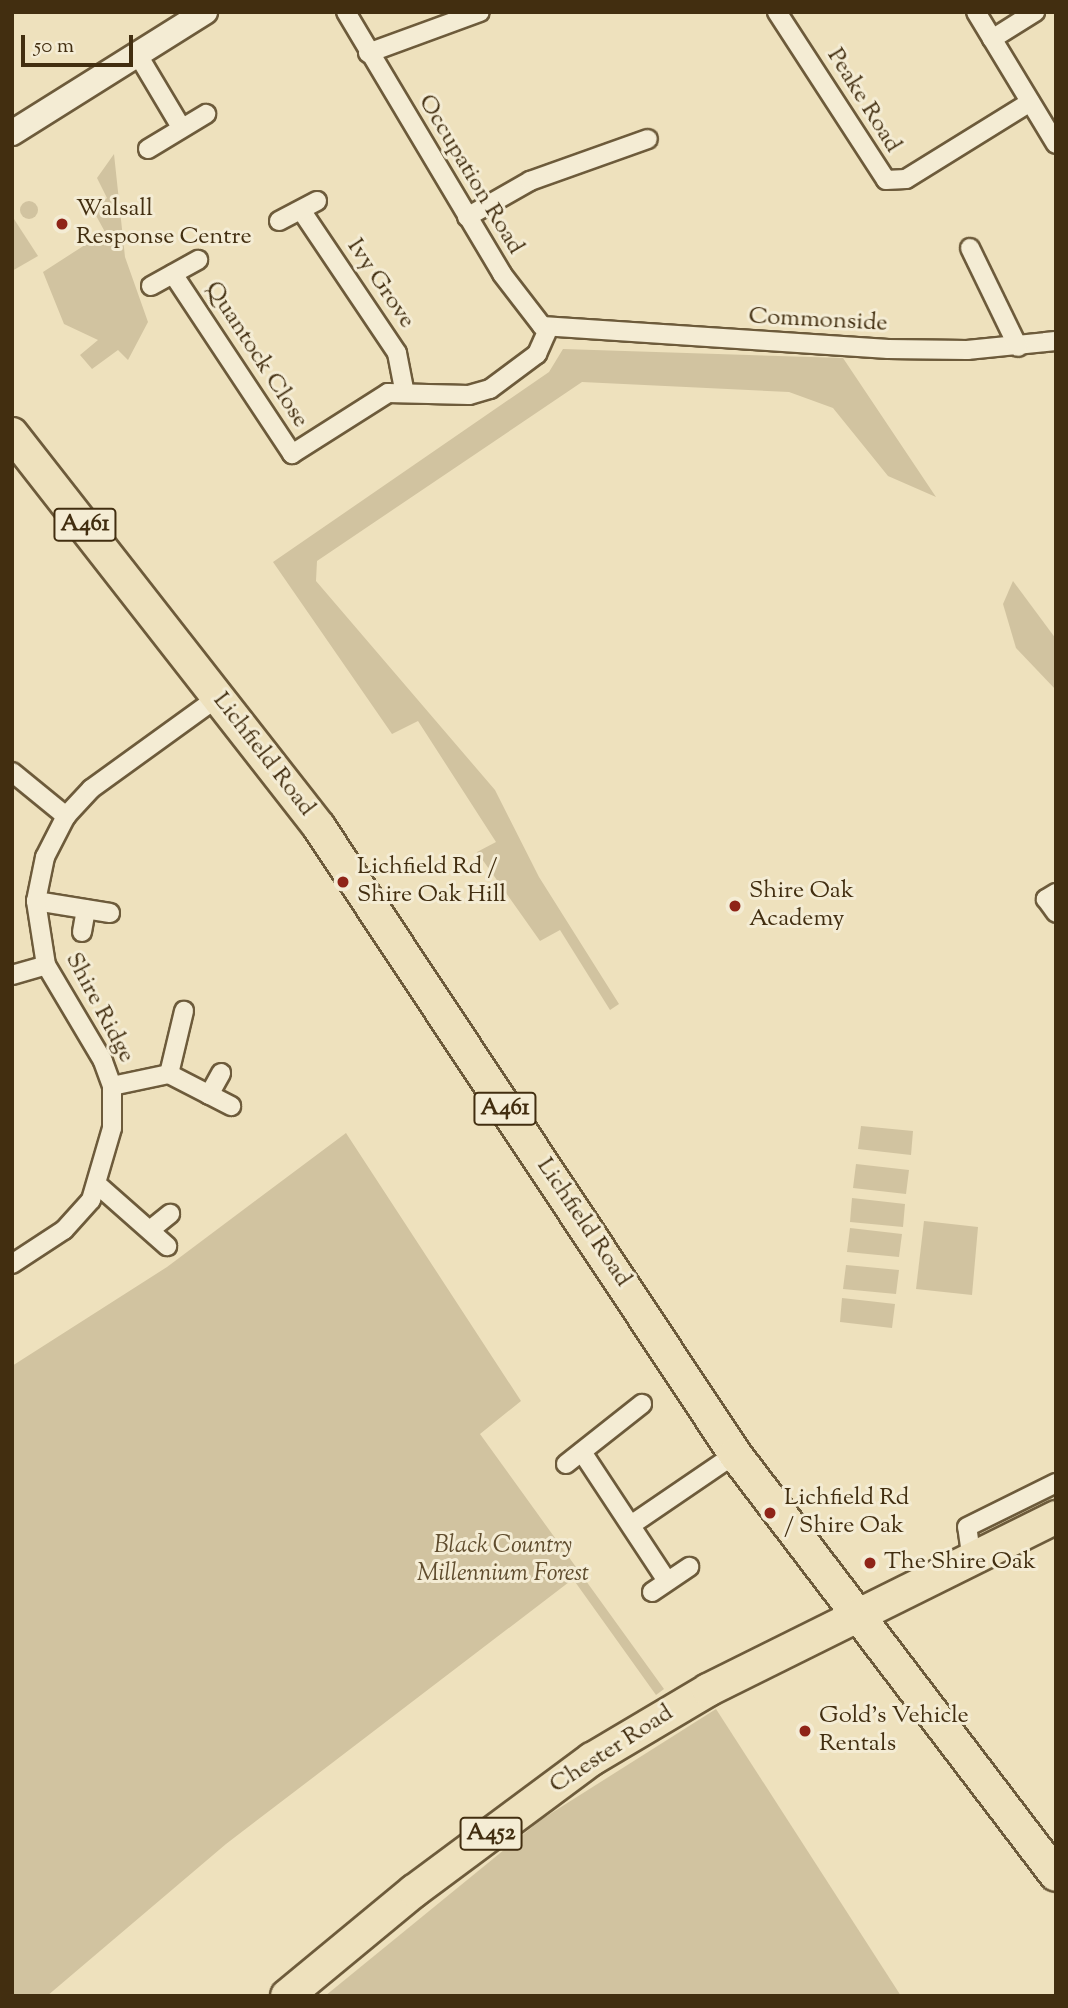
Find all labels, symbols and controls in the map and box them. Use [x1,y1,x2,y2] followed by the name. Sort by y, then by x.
[24,21,136,65] scale bar
[34,32,74,62] text: 50 m
[820,43,906,159] street label: Peake Road
[411,90,529,260] street label: Occupation Road
[76,196,252,252] place label: Walsall Response Centre
[54,216,70,232] marker: Walsall Response Centre
[340,234,420,334] street label: Ivy Grove
[198,276,314,434] street label: Quantock Close
[748,303,888,339] street label: Commonside
[52,505,118,544] road number: A461
[206,687,320,823] street label: Lichfield Road
[357,854,506,910] place label: Lichfield Rd / Shire Oak Hill
[335,874,351,890] marker: Lichfield Rd / Shire Oak Hill
[749,878,854,934] place label: Shire Oak Academy
[727,898,743,914] marker: Shire Oak Academy
[58,948,140,1068] street label: Shire Ridge
[472,1090,538,1128] road number: A461
[529,1153,637,1293] street label: Lichfield Road
[784,1485,909,1541] place label: Lichfield Rd / Shire Oak
[762,1505,778,1521] marker: Lichfield Rd / Shire Oak
[417,1533,589,1589] park label: Black Country Millennium Forest
[884,1549,1036,1577] place label: The Shire Oak
[862,1555,878,1571] marker: The Shire Oak
[545,1699,679,1801] street label: Chester Road
[819,1703,969,1759] place label: Gold's Vehicle Rentals
[797,1723,813,1739] marker: Gold's Vehicle Rentals
[460,1814,522,1854] road number: A452

